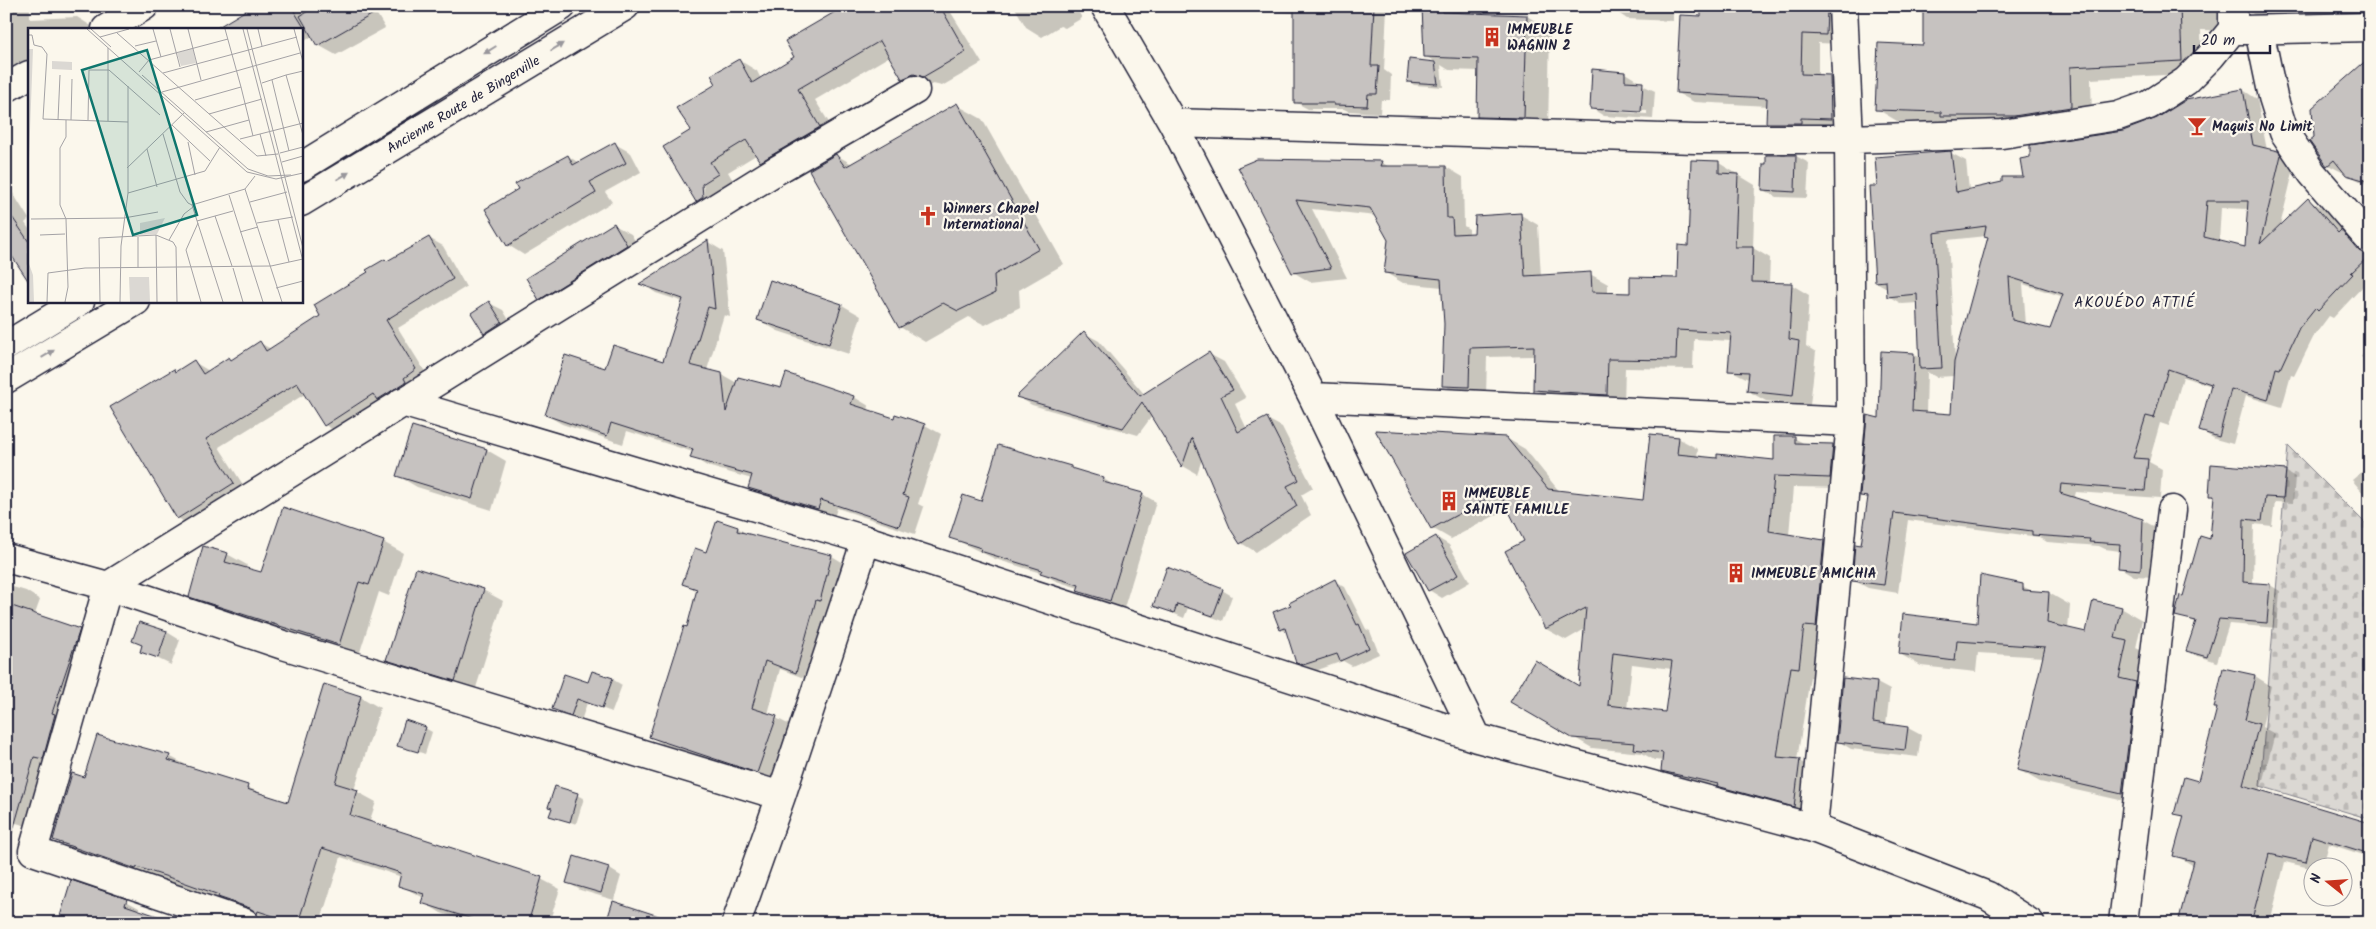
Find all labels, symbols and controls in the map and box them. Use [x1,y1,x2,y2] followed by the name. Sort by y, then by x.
[1507,19,1574,57] place label: IMMEUBLE WAGNIN 2
[2194,22,2270,54] scale bar
[1481,26,1503,48] building icon: IMMEUBLE WAGNIN 2
[28,28,302,302] inset map
[2201,29,2235,53] text: 20 m
[551,43,564,52] one-way arrow
[484,46,497,55] one-way arrow
[382,50,545,160] street label: Ancienne Route de Bingerville
[2186,115,2208,137] bar icon: Maquis No Limit
[2212,116,2313,138] place label: Maquis No Limit
[336,172,350,181] one-way arrow
[943,198,1039,236] place label: Winners Chapel International
[917,205,939,227] church icon: Winners Chapel International
[2074,291,2196,315] district label: AKOUÉDO ATTIÉ
[42,350,55,359] one-way arrow
[1464,483,1570,521] place label: IMMEUBLE SAINTE FAMILLE
[1438,490,1460,512] building icon: IMMEUBLE SAINTE FAMILLE
[1725,562,1747,584] building icon: IMMEUBLE AMICHIA
[1751,563,1877,585] place label: IMMEUBLE AMICHIA
[2304,856,2354,906] north arrow
[2305,871,2328,886] text: N

